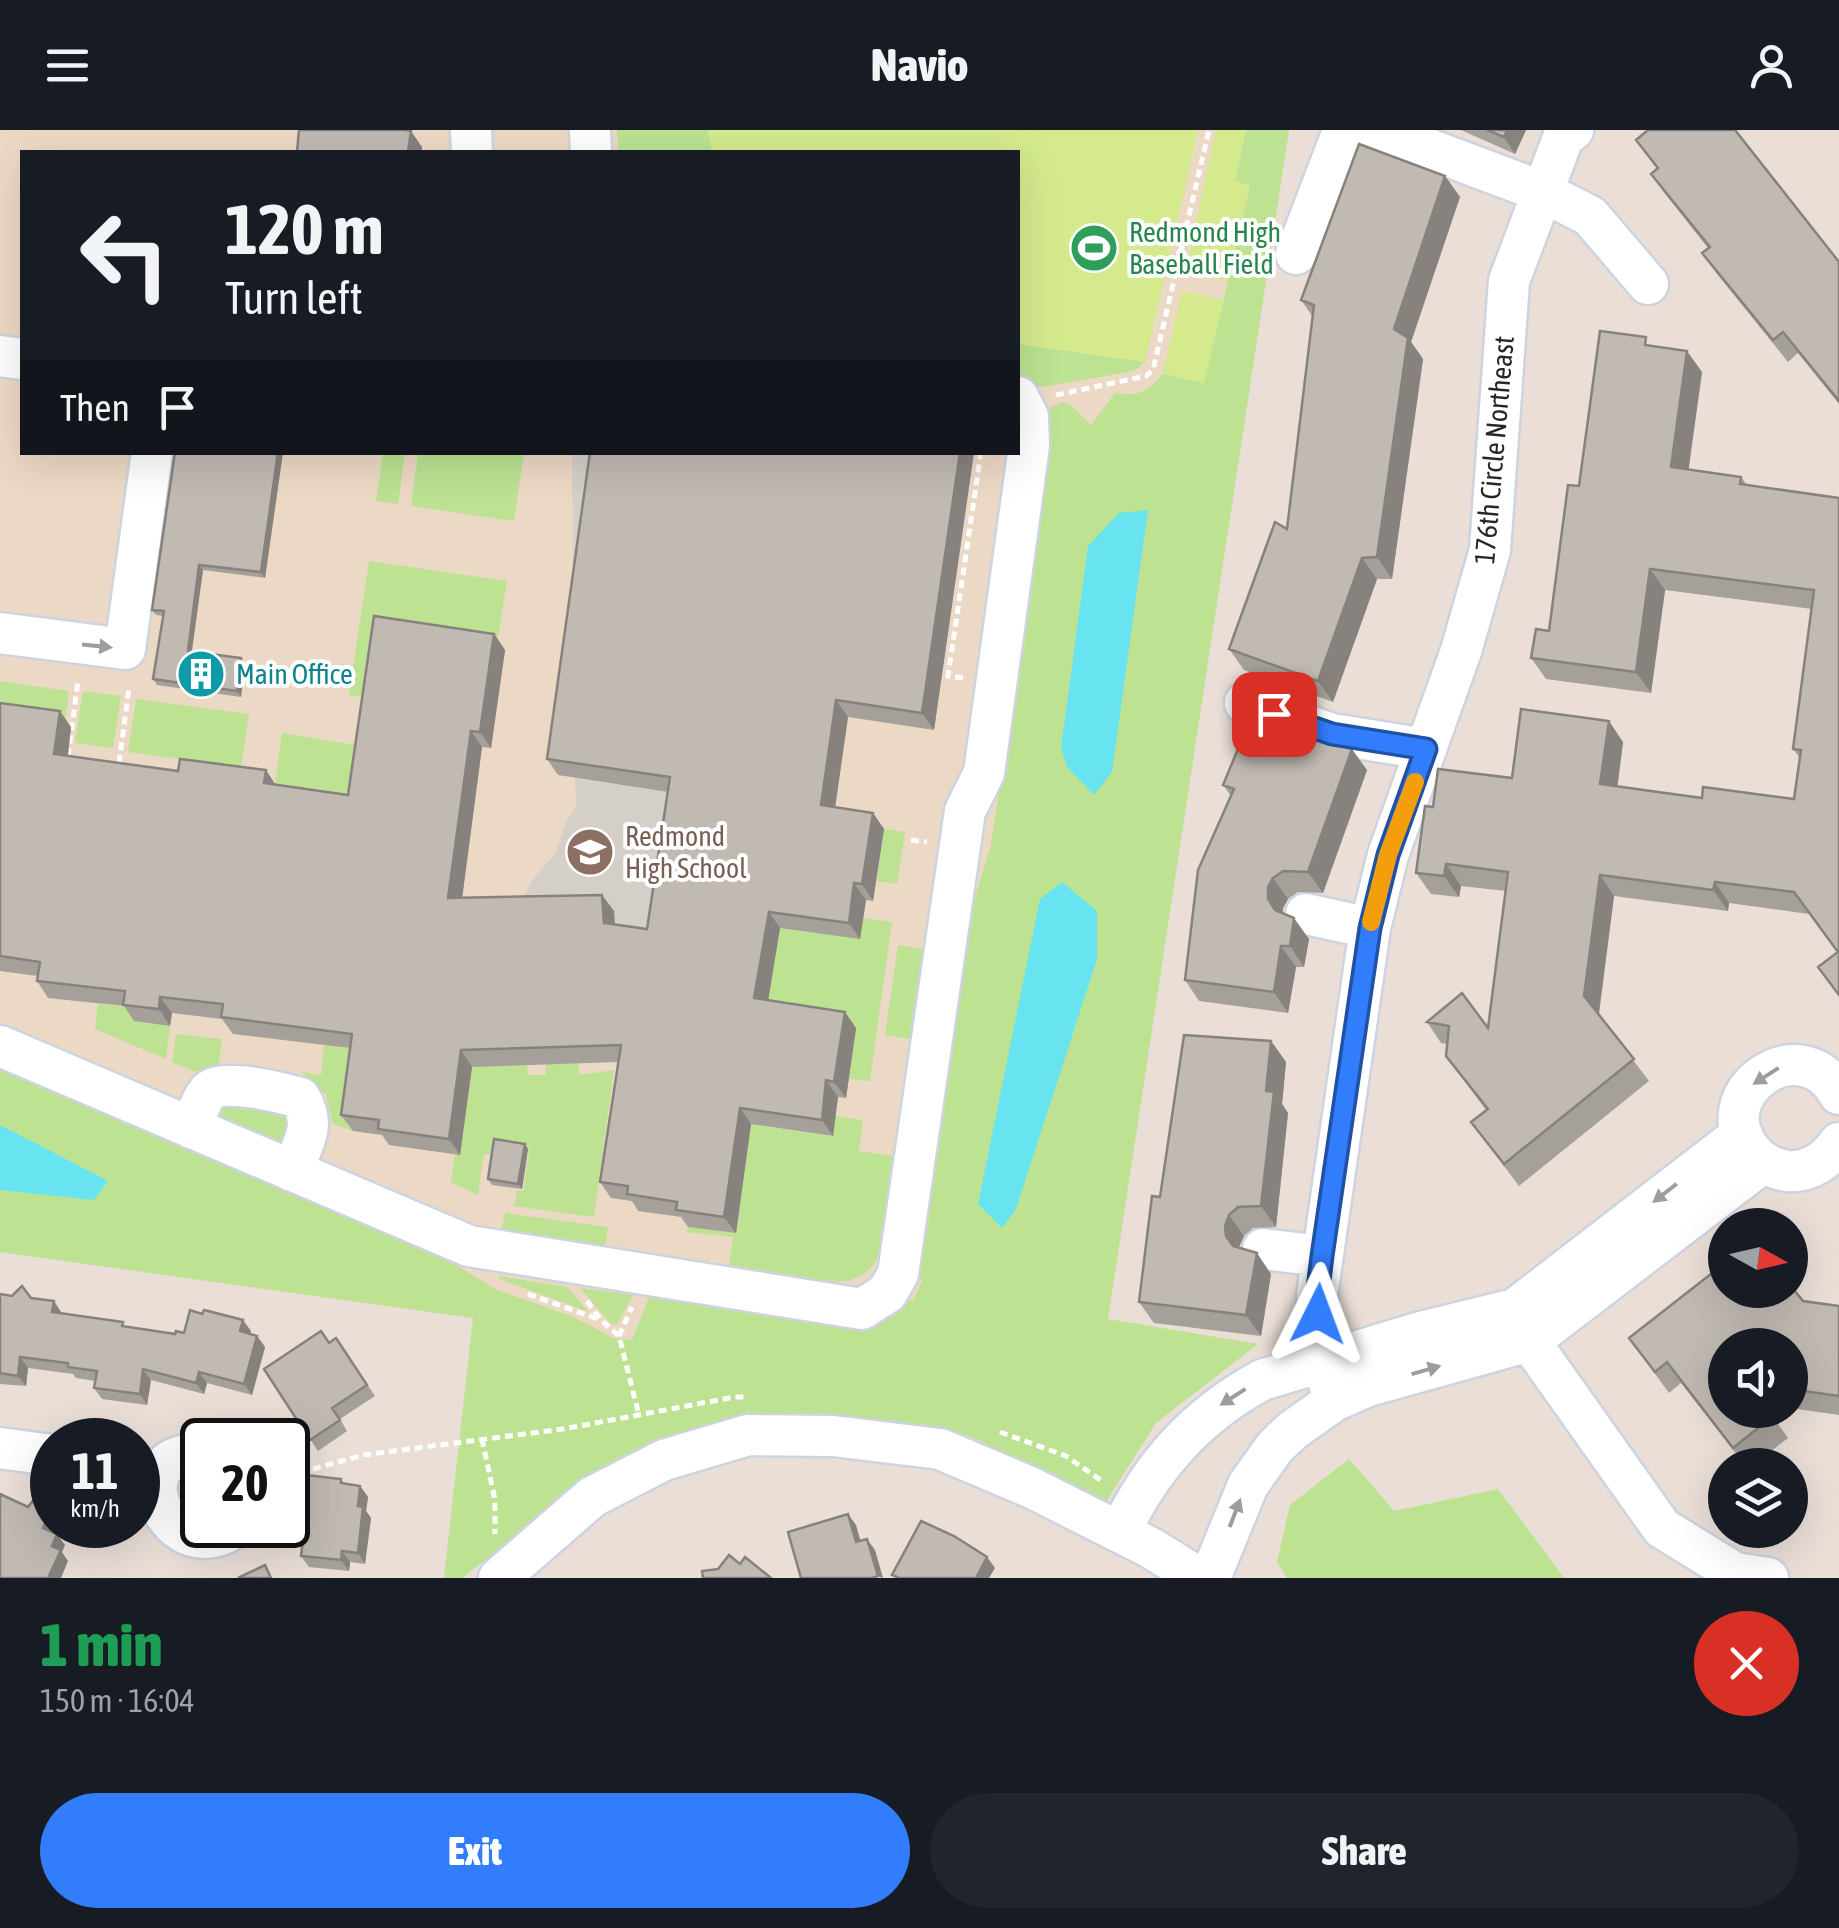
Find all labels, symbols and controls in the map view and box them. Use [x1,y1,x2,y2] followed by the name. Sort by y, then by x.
[40,38,95,93] icon: menu
[1744,38,1799,93] icon: person
[871,39,968,91] text: Navio
[225,189,384,269] text: 120 m
[60,190,190,320] icon: left
[1129,216,1281,280] place label: Redmond High Baseball Field
[1068,222,1120,274] sports icon: Redmond High Baseball Field
[225,272,363,324] text: Turn left
[1468,334,1520,566] street label: 176th Circle Northeast
[150,380,205,435] icon: arrive
[60,386,130,429] text: Then
[81,638,113,654] one-way arrow
[175,648,227,700] building icon: Main Office
[236,658,353,690] place label: Main Office
[1232,672,1317,757] pin
[1247,687,1302,742] icon: arrive
[625,820,747,884] place label: Redmond High School
[564,826,616,878] school or university icon: Redmond High School
[1753,1065,1780,1085] one-way arrow
[1652,1183,1678,1203] one-way arrow
[1708,1208,1808,1308] north arrow
[1708,1208,1808,1548] map controls
[1266,1262,1370,1366] position arrow
[1708,1328,1808,1428] button: sound
[1411,1361,1442,1377] one-way arrow
[1220,1387,1247,1405] one-way arrow
[180,1418,310,1548] speed limit sign: 20
[71,1442,118,1500] text: 11
[1708,1448,1808,1548] button: layers
[70,1494,120,1522] text: km/h
[1228,1497,1243,1527] one-way arrow
[40,1610,163,1679] text: 1 min
[1694,1611,1799,1716] button: close
[40,1682,195,1719] text: 150 m · 16:04
[40,1793,910,1908] button: Exit
[930,1793,1799,1908] button: Share

